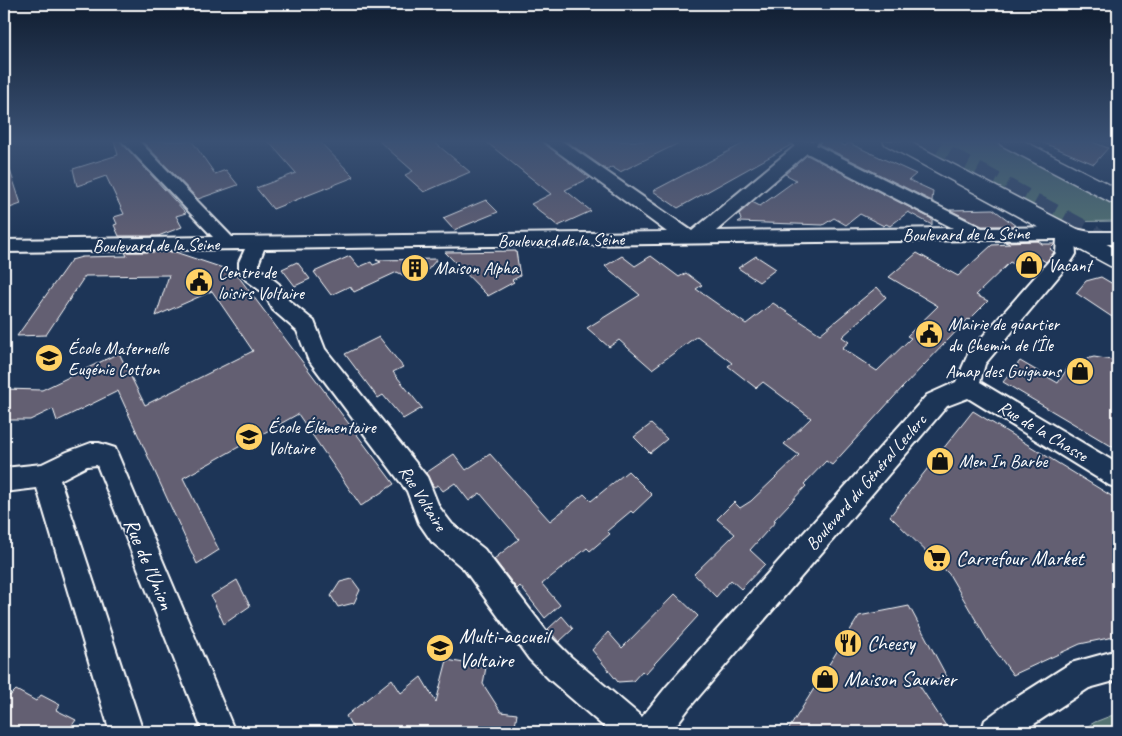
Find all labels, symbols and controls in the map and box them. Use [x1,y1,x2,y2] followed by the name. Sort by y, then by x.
[903,222,1031,246] street label: Boulevard de la Seine
[498,228,626,252] street label: Boulevard de la Seine
[93,233,221,257] street label: Boulevard de la Seine
[1014,250,1044,280] shop icon: Vacant
[400,253,430,283] building icon: Maison Alpha
[1048,254,1094,276] place label: Vacant
[434,257,519,279] place label: Maison Alpha
[218,261,305,304] place label: Centre de loisirs Voltaire
[184,267,214,297] public building icon: Centre de loisirs Voltaire
[948,313,1060,356] place label: Mairie de quartier du Chemin de l'Île
[914,319,944,349] public building icon: Mairie de quartier du Chemin de l'Île
[68,337,170,380] place label: École Maternelle Eugénie Cotton
[34,343,64,373] school or university icon: École Maternelle Eugénie Cotton
[1065,356,1095,386] shop icon: Amap des Guignons
[946,360,1063,382] place label: Amap des Guignons
[994,396,1093,467] street label: Rue de la Chasse
[801,408,932,555] street label: Boulevard du Général Leclerc
[268,416,377,459] place label: École Élémentaire Voltaire
[234,422,264,452] school or university icon: École Élémentaire Voltaire
[925,446,955,476] shop icon: Men In Barbe
[959,450,1048,472] place label: Men In Barbe
[394,461,452,536] street label: Rue Voltaire
[118,514,180,614] street label: Rue de l'Union
[922,543,952,573] supermarket icon: Carrefour Market
[956,545,1086,571] place label: Carrefour Market
[459,623,553,673] place label: Multi-accueil Voltaire
[833,628,863,658] restaurant icon: Cheesy
[867,630,916,656] place label: Cheesy
[425,633,455,663] school or university icon: Multi-accueil Voltaire
[810,664,840,694] shop icon: Maison Saunier
[844,666,958,692] place label: Maison Saunier

